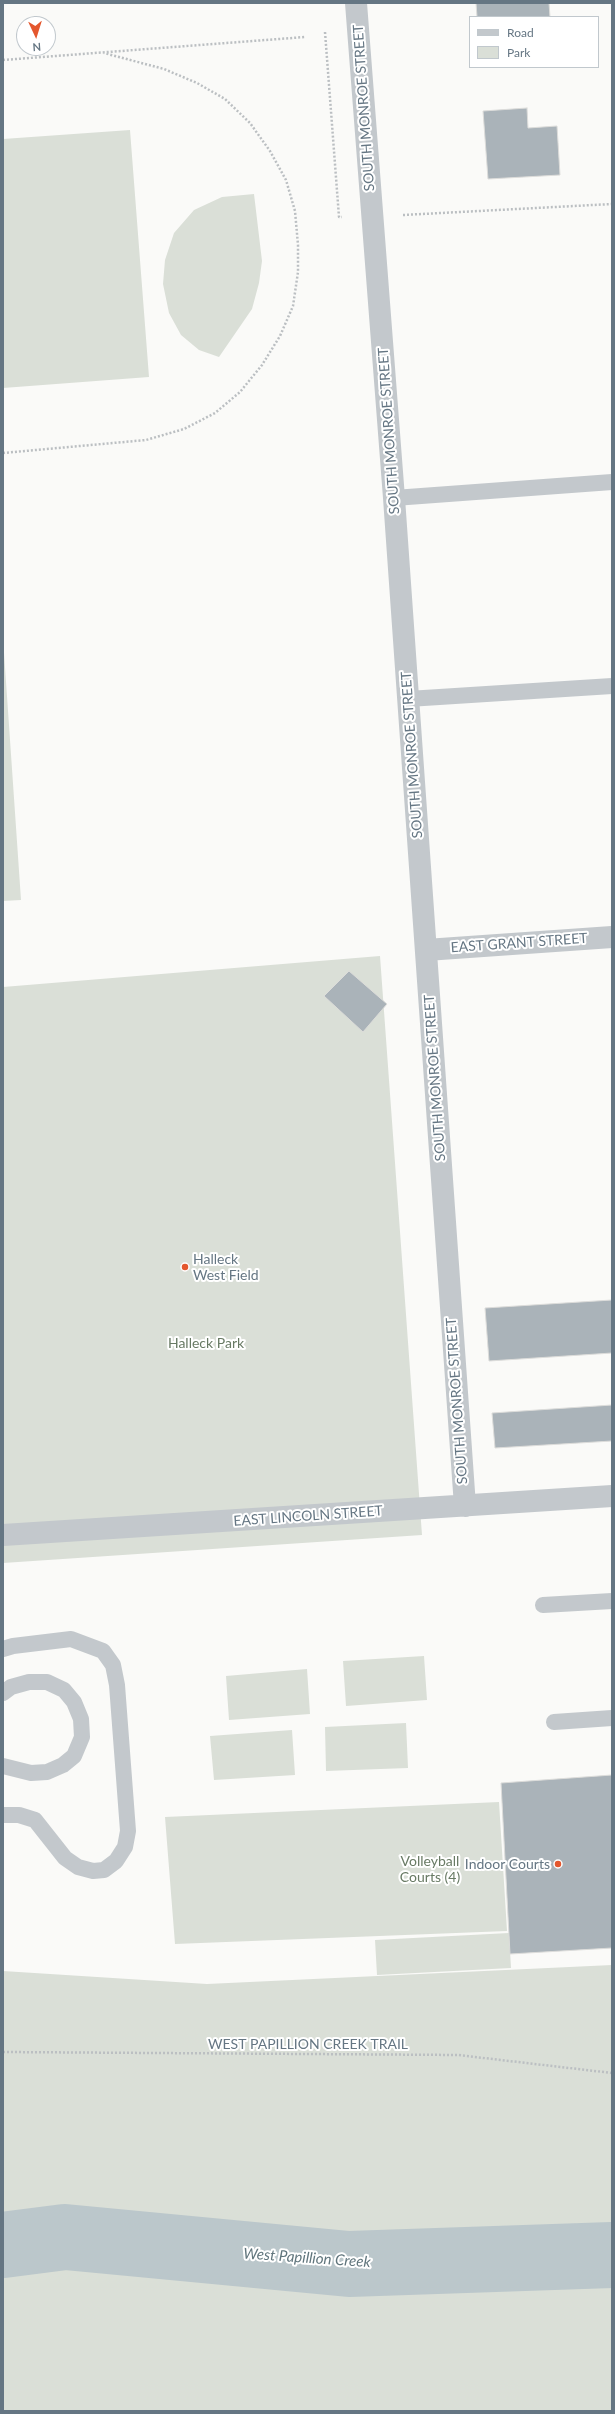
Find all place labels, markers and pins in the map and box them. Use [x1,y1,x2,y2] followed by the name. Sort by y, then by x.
[193,1251,259,1284] place label: Halleck West Field
[180,1262,190,1272] marker: Halleck West Field
[465,1856,550,1872] place label: Indoor Courts
[553,1859,563,1869] marker: Indoor Courts

